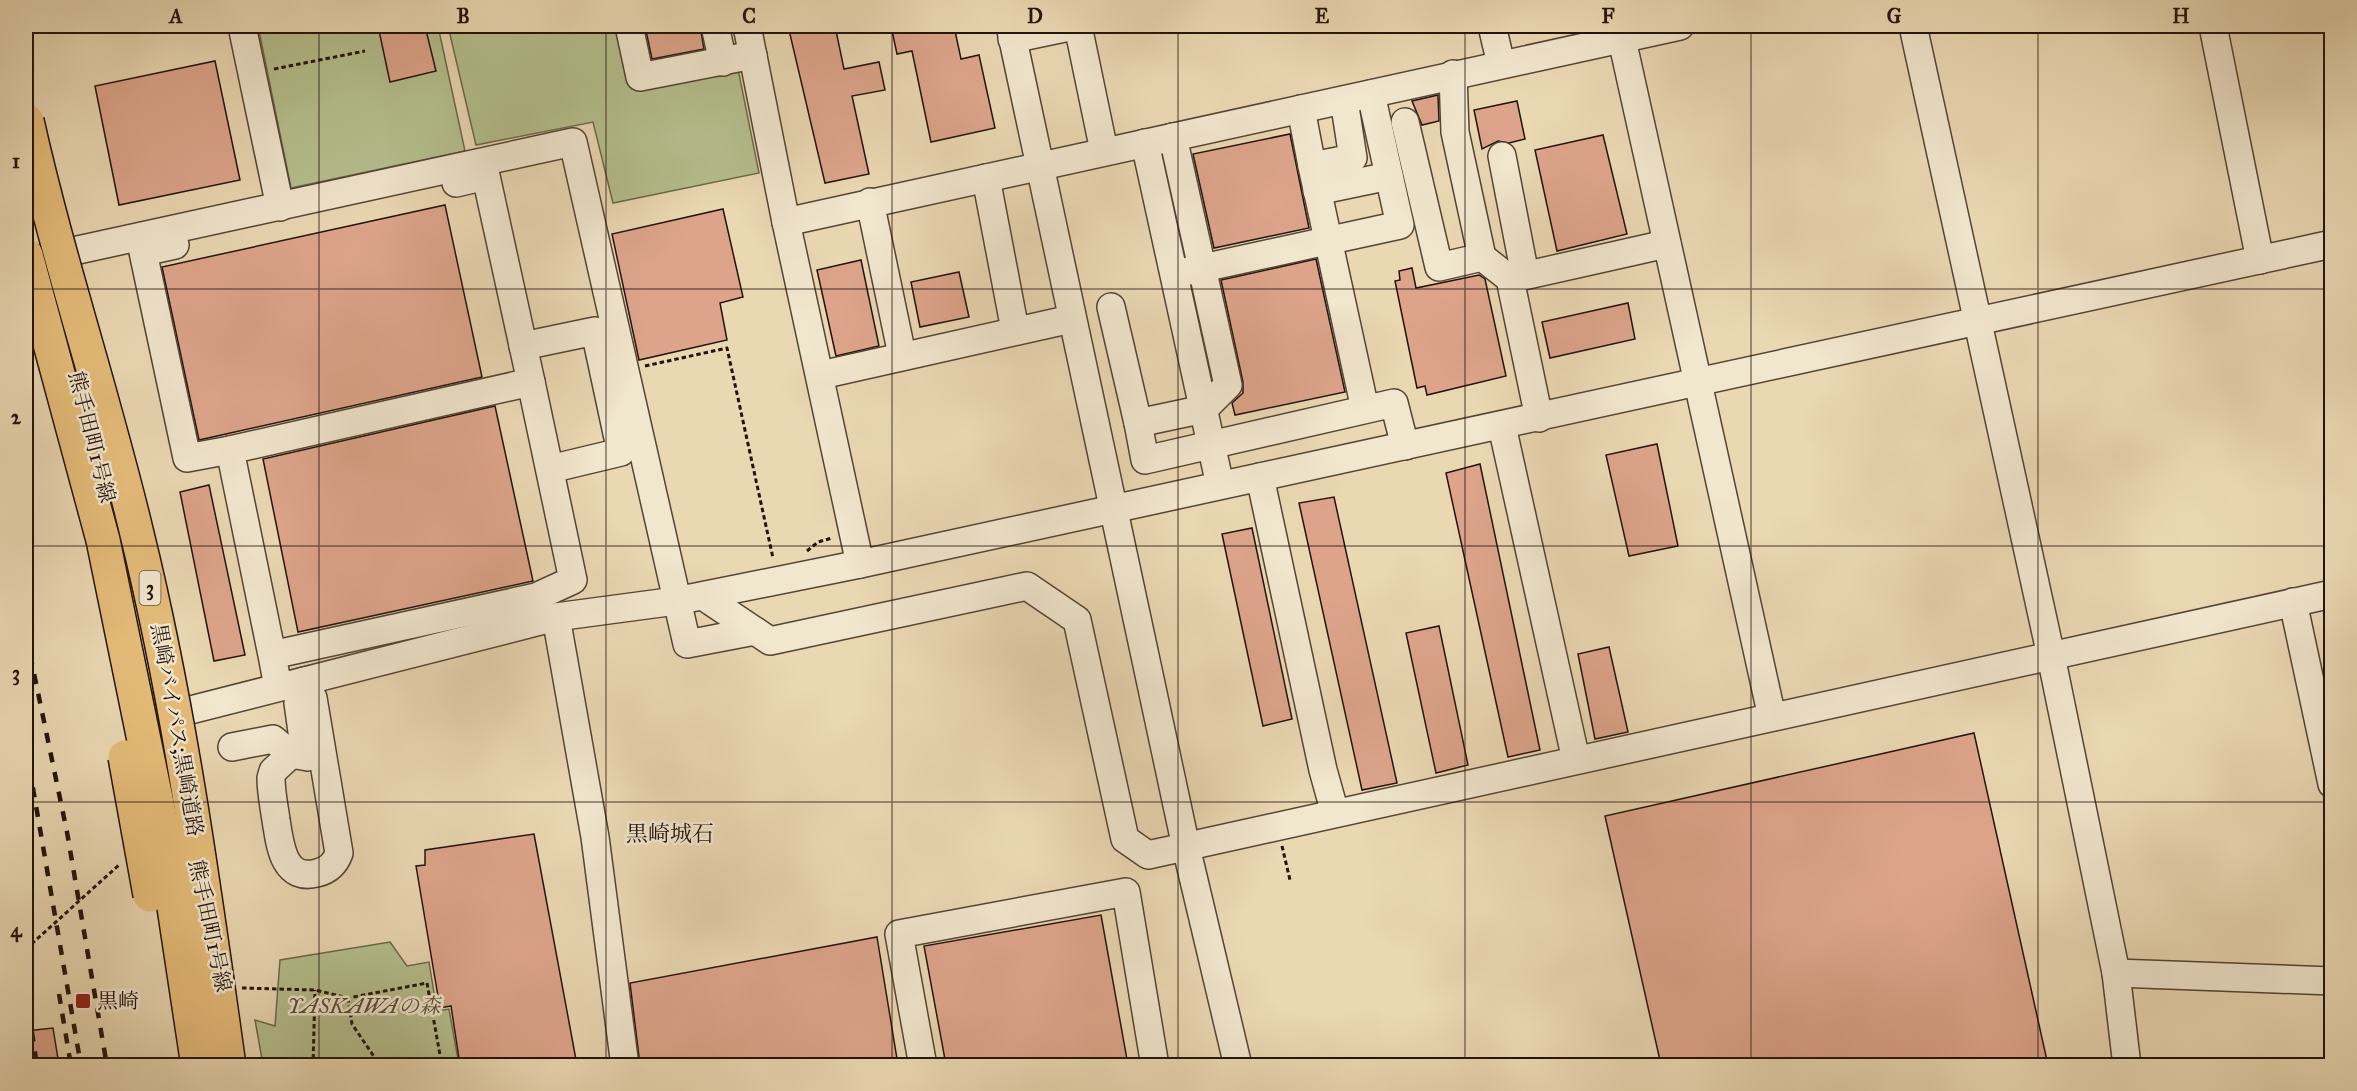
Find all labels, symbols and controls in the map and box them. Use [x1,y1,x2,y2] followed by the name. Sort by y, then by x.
[167,4,183,28] text: A
[456,4,470,28] text: B
[742,4,756,28] text: C
[1027,4,1043,28] text: D
[1315,4,1330,28] text: E
[1601,4,1615,28] text: F
[1887,4,1902,28] text: G
[2172,4,2190,28] text: H
[12,149,20,173] text: 1
[63,369,121,505] street label: 熊手田町1号線
[11,405,22,429] text: 2
[140,571,160,605] road number: 3
[145,622,209,838] street label: 黒崎バイパス;黒崎道路
[12,661,20,686] text: 3
[626,820,714,847] district label: 黒崎城石
[183,858,237,994] street label: 熊手田町1号線
[10,918,22,943] text: 4
[97,988,139,1014] place label: 黒崎
[74,992,92,1010] marker: 黒崎
[288,993,442,1019] park label: YASKAWAの森

